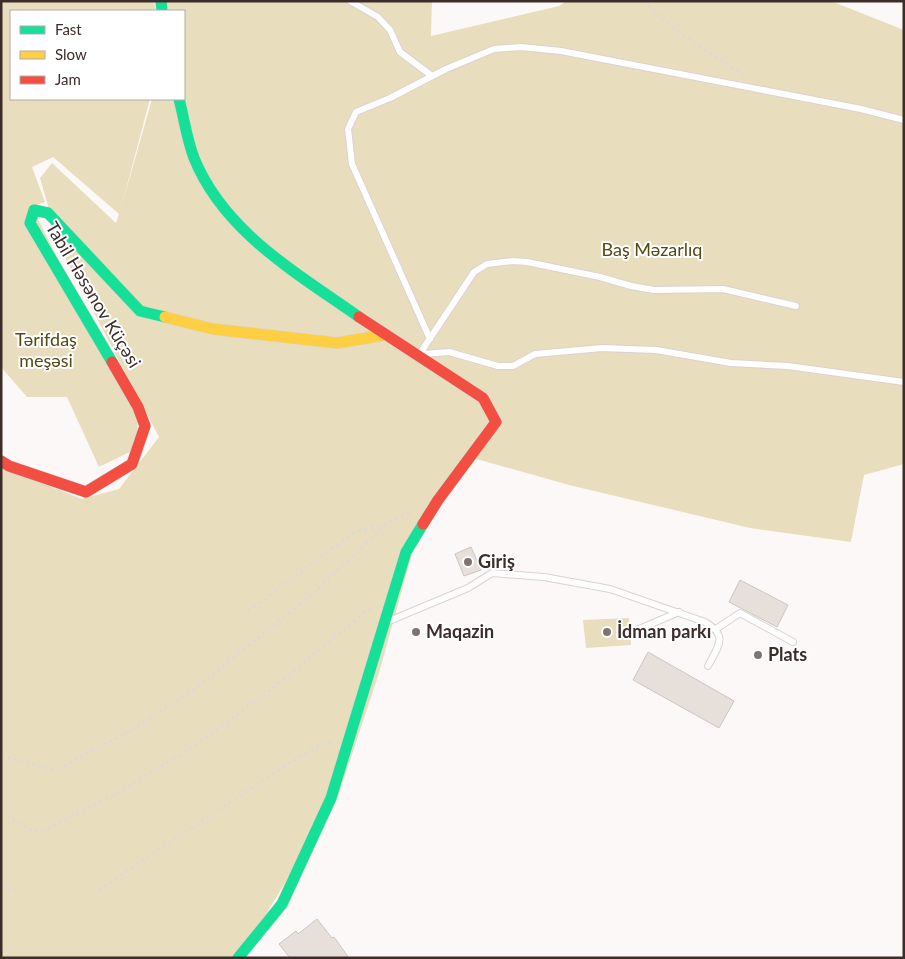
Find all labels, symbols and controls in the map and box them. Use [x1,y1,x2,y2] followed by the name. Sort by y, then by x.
[10,10,185,100] legend
[55,20,82,38] text: Fast
[55,45,87,63] text: Slow
[55,70,81,88] text: Jam
[42,218,146,371] street label: Tabil Həsənov Küçəsi
[602,238,702,260] park label: Baş Məzarlıq
[15,328,77,371] park label: Tərifdaş meşəsi
[478,550,515,572] place label: Giriş
[462,556,474,568] marker: Giriş
[426,620,494,642] place label: Maqazin
[617,620,711,642] place label: İdman parkı
[410,626,422,638] marker: Maqazin
[601,626,613,638] marker: İdman parkı
[768,643,807,665] place label: Plats
[752,649,764,661] marker: Plats

